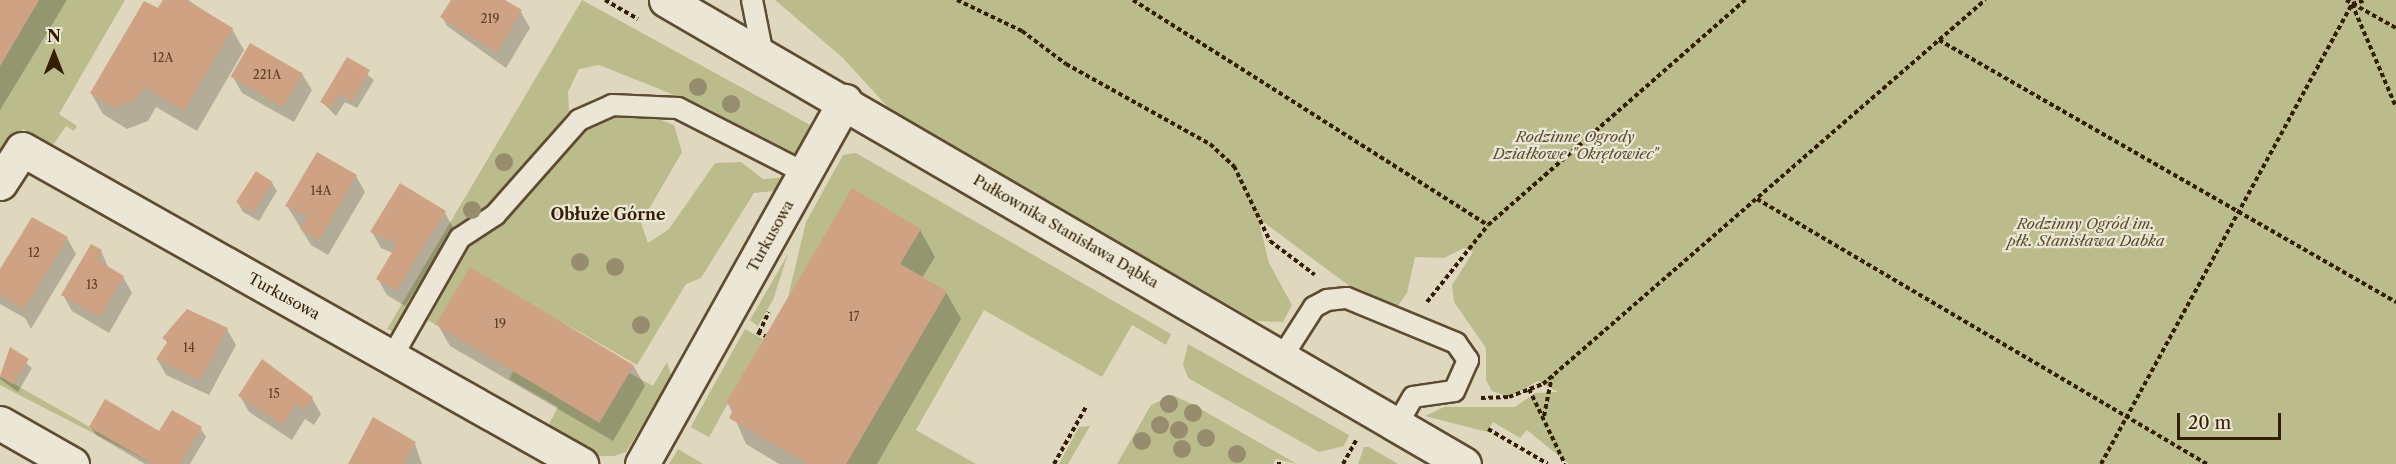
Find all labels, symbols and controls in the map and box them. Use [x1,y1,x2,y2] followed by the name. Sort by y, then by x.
[481,12,499,26] house number: 219
[24,24,84,84] north arrow
[47,26,61,46] text: N
[153,51,173,65] house number: 12A
[253,68,281,82] house number: 221A
[1493,127,1657,162] park label: Rodzinne Ogrody Działkowe "Okrętowiec"
[970,170,1162,292] street label: Pułkownika Stanisława Dąbka
[311,184,331,198] house number: 14A
[743,197,797,275] street label: Turkusowa
[550,204,666,224] district label: Obłuże Górne
[2007,214,2165,249] park label: Rodzinny Ogród im. płk. Stanisława Dabka
[28,246,40,260] house number: 12
[245,269,323,323] street label: Turkusowa
[86,278,98,292] house number: 13
[849,310,859,324] house number: 17
[494,317,506,331] house number: 19
[183,341,195,355] house number: 14
[268,387,280,401] house number: 15
[2180,401,2284,439] scale bar
[2188,412,2231,434] text: 20 m

